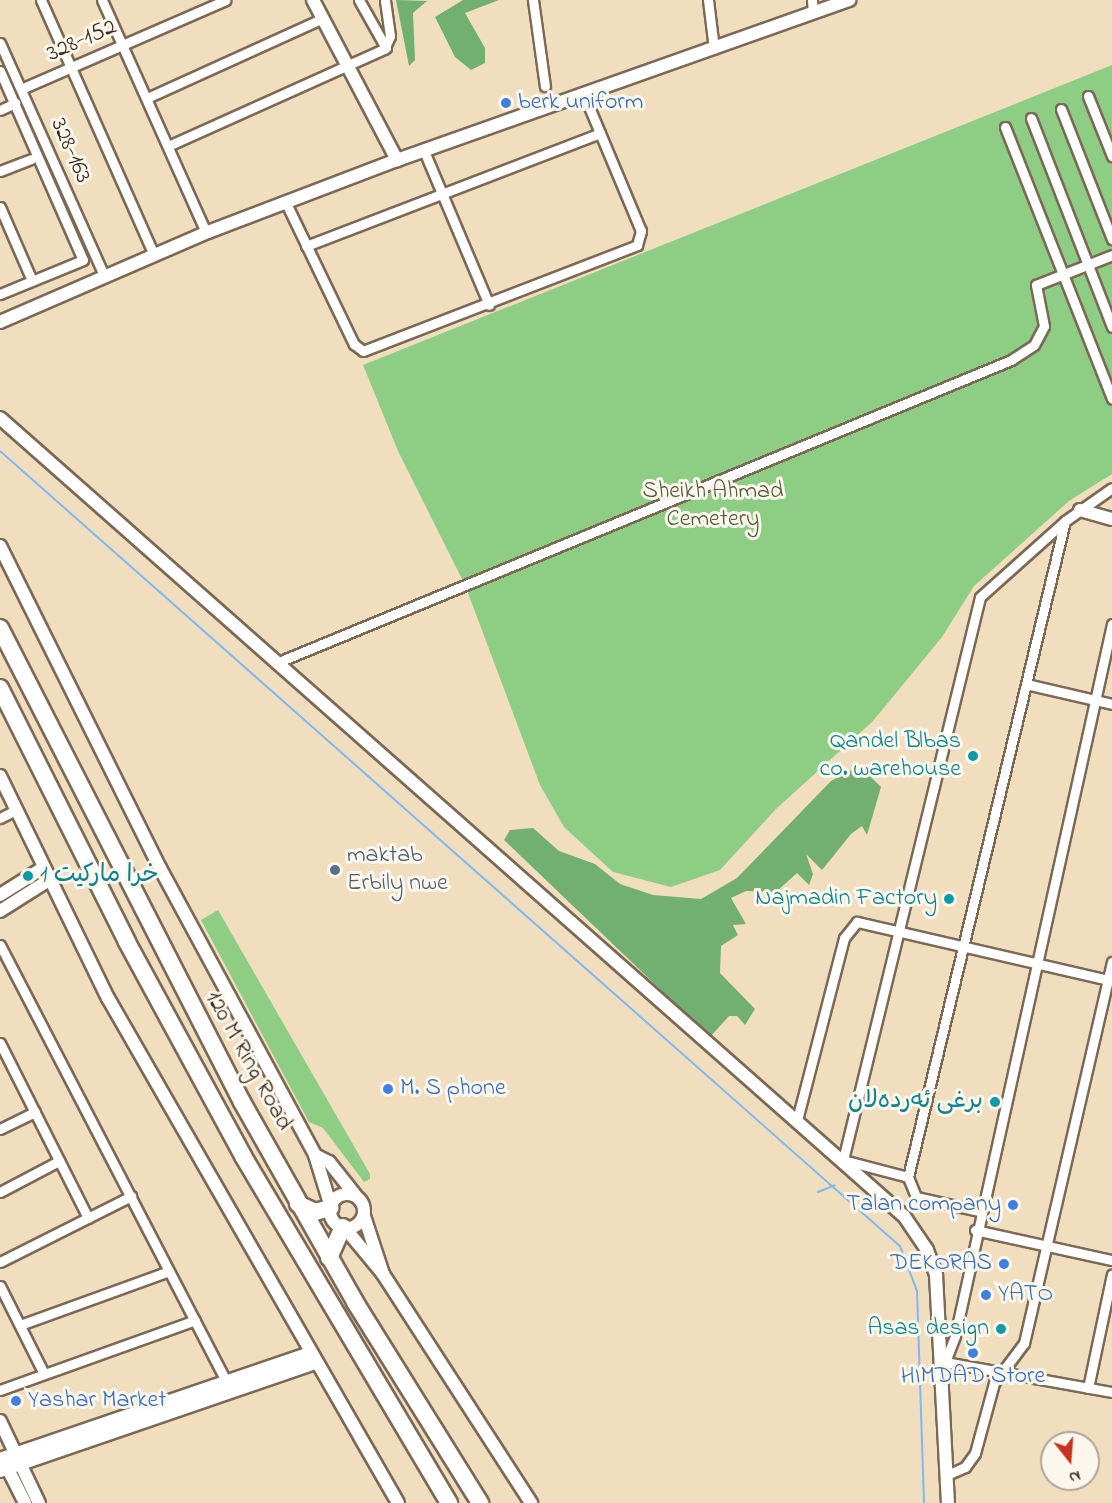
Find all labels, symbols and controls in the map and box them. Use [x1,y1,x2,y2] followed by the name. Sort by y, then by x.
[43,13,121,69] street label: 328-152
[518,89,643,117] place label: berk uniform
[499,96,513,110] marker: berk uniform
[43,114,97,188] street label: 328-163
[642,478,784,534] park label: Sheikh Ahmad Cemetery
[820,728,961,784] place label: Qandel Blbas co. warehouse
[966,749,980,763] marker: Qandel Blbas co. warehouse
[347,842,448,898] place label: maktab Erbily nwe
[40,862,159,890] place label: خرا ماركيت 1
[328,863,342,877] marker: maktab Erbily nwe
[21,869,35,883] marker: خرا ماركيت 1
[755,885,937,913] place label: Najmadin Factory
[942,892,956,906] marker: Najmadin Factory
[198,986,298,1136] street label: 120 M Ring Road
[400,1075,506,1103] place label: M. S phone
[381,1082,395,1096] marker: M. S phone
[848,1088,983,1116] place label: برغی ئەردەلان
[988,1095,1002,1109] marker: برغی ئەردەلان
[847,1191,1001,1219] place label: Talan company
[1006,1198,1020,1212] marker: Talan company
[890,1250,992,1278] place label: DEKORAS
[997,1257,1011,1271] marker: DEKORAS
[998,1281,1053,1309] place label: YATO
[979,1288,993,1302] marker: YATO
[867,1315,989,1343] place label: Asas design
[994,1322,1008,1336] marker: Asas design
[966,1346,980,1360] marker: HIMDAD Store
[901,1363,1045,1391] place label: HIMDAD Store
[28,1387,166,1415] place label: Yashar Market
[9,1394,23,1408] marker: Yashar Market
[1040,1431,1100,1491] north arrow
[1066,1463,1083,1489] text: N

